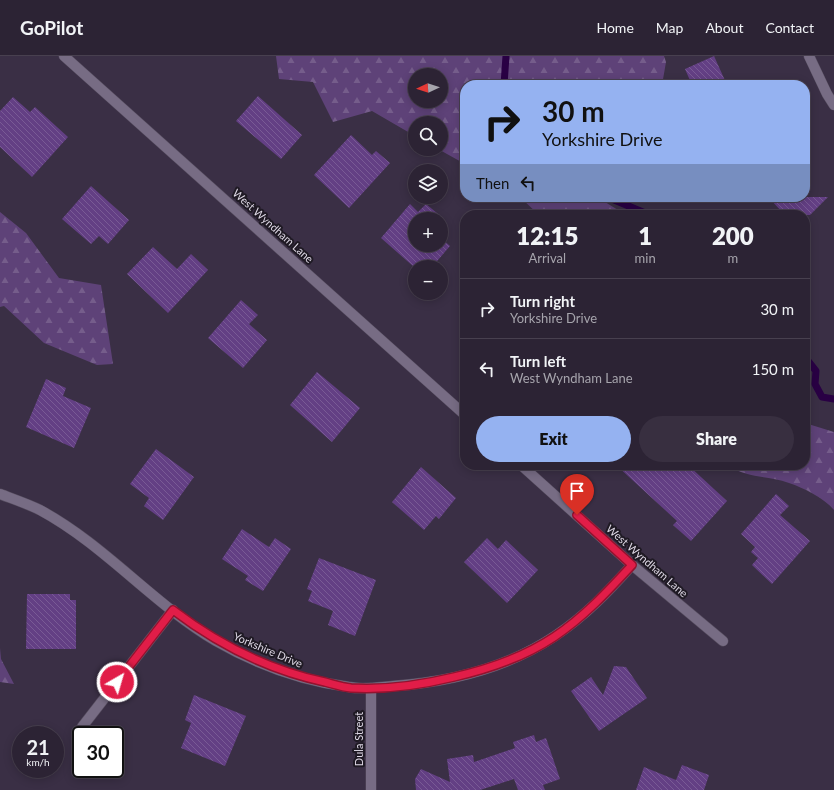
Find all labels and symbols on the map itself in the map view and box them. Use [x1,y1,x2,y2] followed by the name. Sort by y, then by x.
[408,68,448,108] north arrow
[230,186,316,265] street label: West Wyndham Lane
[560,474,594,515] pin
[604,522,691,600] street label: West Wyndham Lane
[232,629,305,670] street label: Yorkshire Drive
[96,661,138,703] position arrow
[352,712,365,766] street label: Dula Street
[72,726,124,778] speed limit sign: 30

